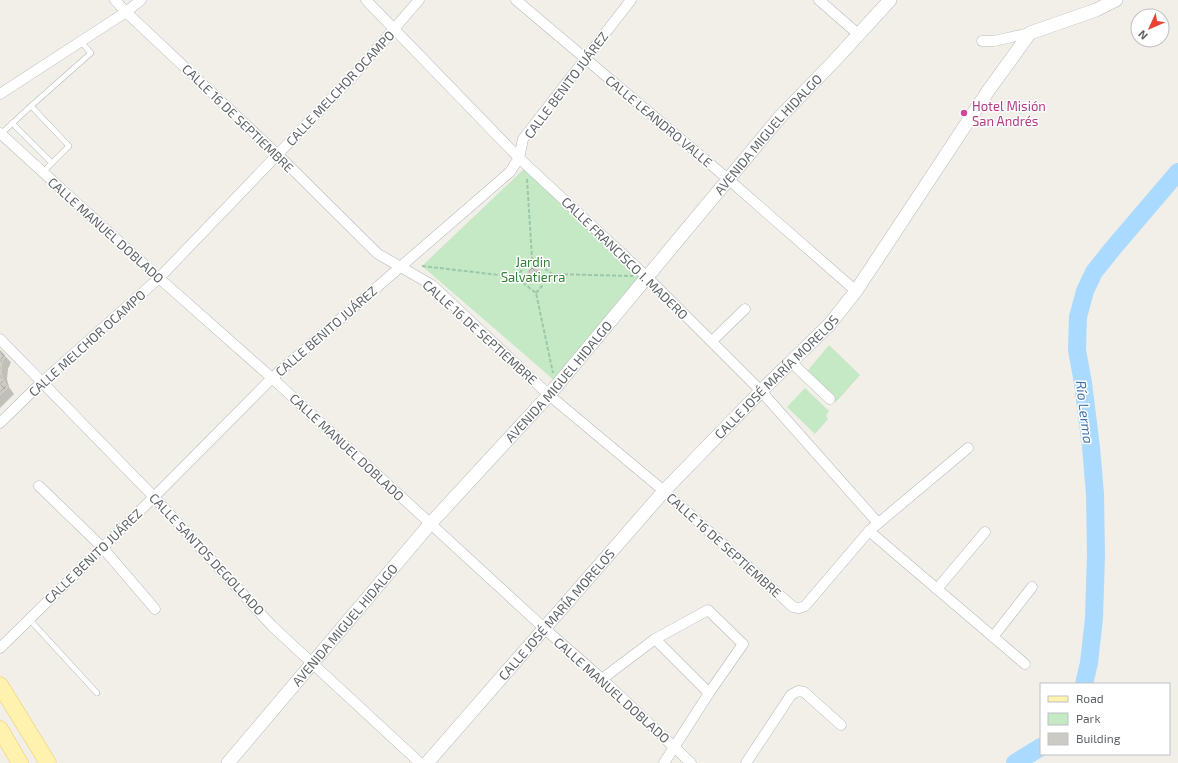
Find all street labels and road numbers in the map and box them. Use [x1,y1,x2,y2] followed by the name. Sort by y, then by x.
[282,27,398,149] street label: CALLE MELCHOR OCAMPO
[520,28,611,142] street label: CALLE BENITO JUÁREZ
[179,61,297,175] street label: CALLE 16 DE SEPTIEMBRE
[711,71,825,198] street label: AVENIDA MIGUEL HIDALGO
[602,72,716,170] street label: CALLE LEANDRO VALLE
[45,174,167,286] street label: CALLE MANUEL DOBLADO
[558,193,692,323] street label: CALLE FRANCISCO I. MADERO
[419,276,541,388] street label: CALLE 16 DE SEPTIEMBRE
[271,282,380,379] street label: CALLE BENITO JUÁREZ
[25,286,149,400] street label: CALLE MELCHOR OCAMPO
[711,312,842,442] street label: CALLE JOSÉ MARÍA MORELOS
[502,318,615,445] street label: AVENIDA MIGUEL HIDALGO
[287,390,407,504] street label: CALLE MANUEL DOBLADO
[663,489,785,601] street label: CALLE 16 DE SEPTIEMBRE
[146,490,268,618] street label: CALLE SANTOS DEGOLLADO
[40,505,145,607] street label: CALLE BENITO JUÁREZ
[495,546,618,683] street label: CALLE JOSÉ MARÍA MORELOS
[289,560,401,689] street label: AVENIDA MIGUEL HIDALGO
[551,634,673,746] street label: CALLE MANUEL DOBLADO

